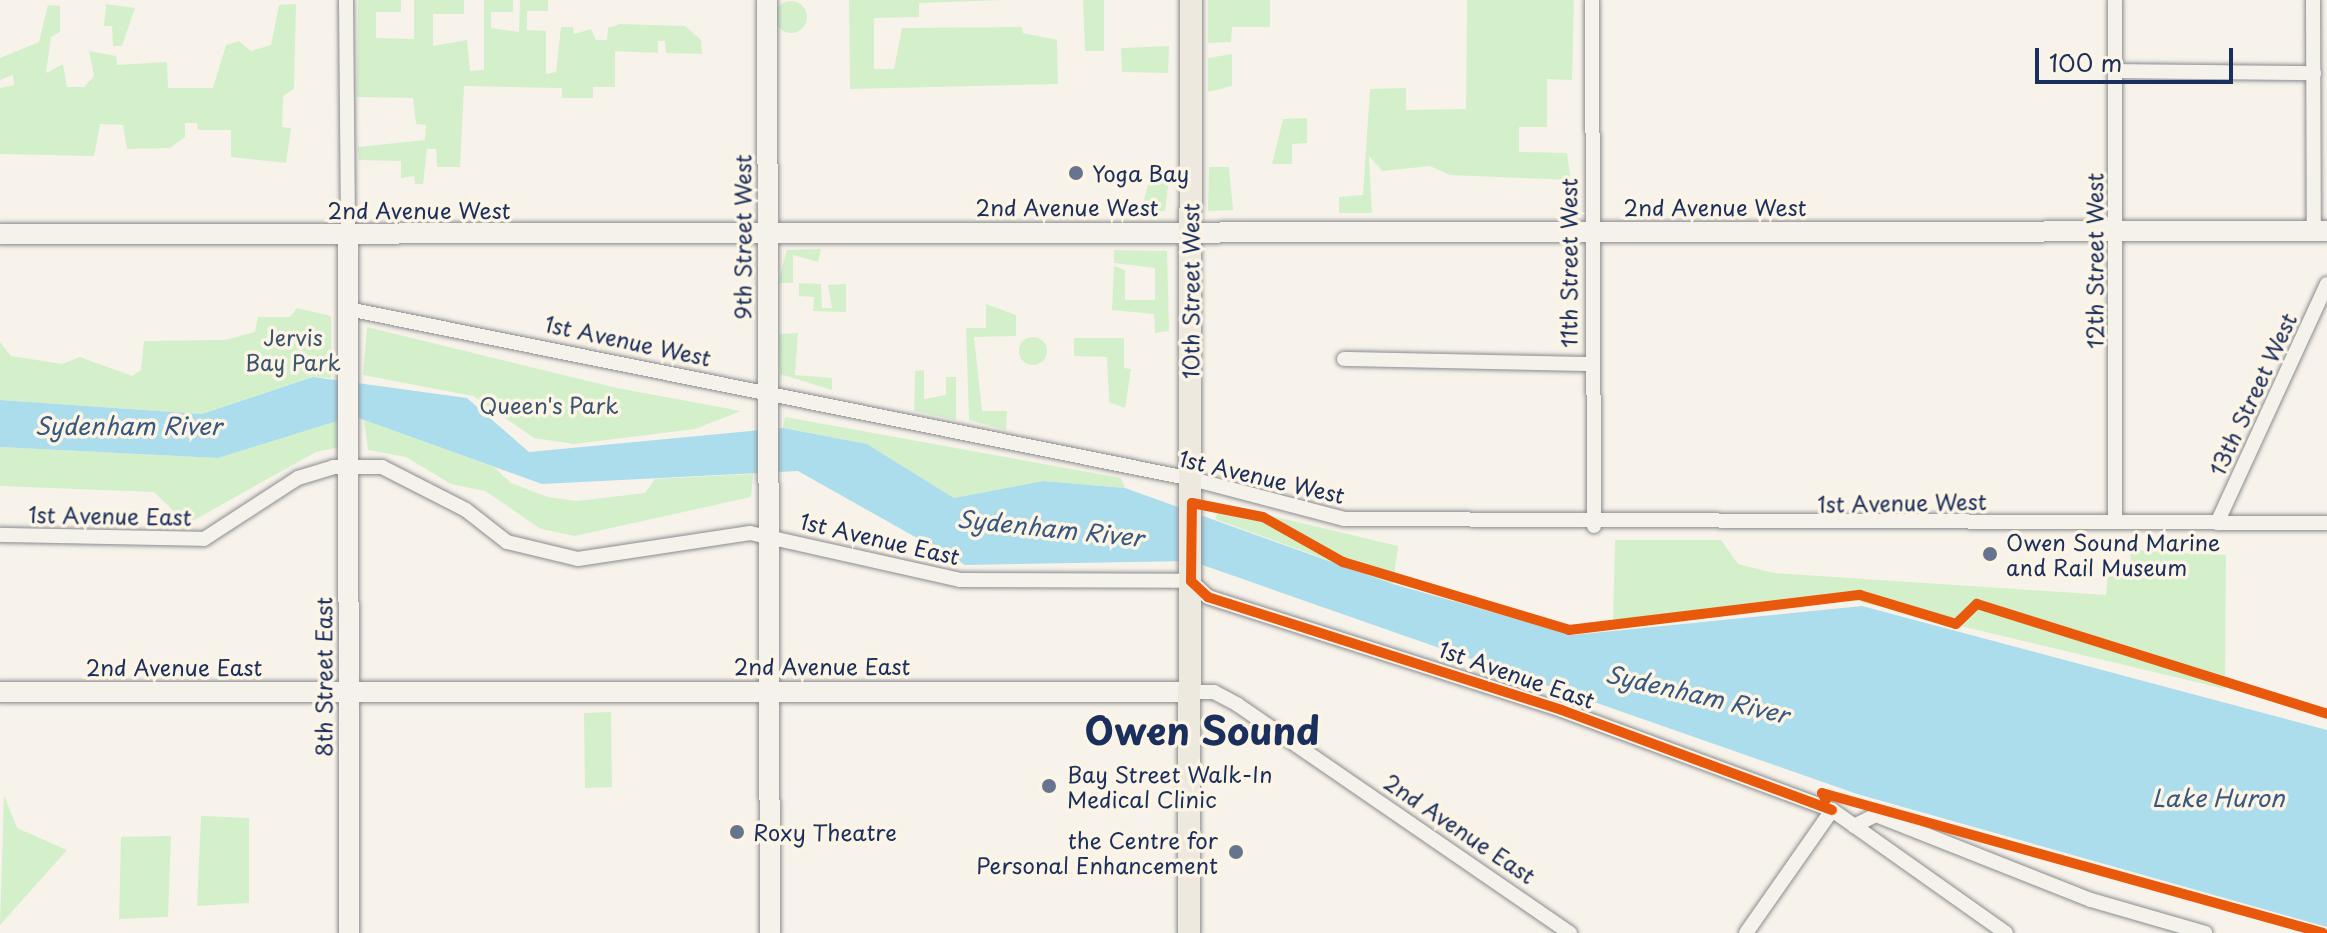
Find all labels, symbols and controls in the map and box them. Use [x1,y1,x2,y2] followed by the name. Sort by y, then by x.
[2039,32,2237,82] scale bar
[2049,44,2122,80] text: 100 m
[729,154,755,320] street label: 9th Street West
[1092,160,1189,186] place label: Yoga Bay
[1067,164,1085,182] marker: Yoga Bay
[2081,172,2107,350] street label: 12th Street West
[1555,177,1581,349] street label: 11th Street West
[976,194,1158,220] street label: 2nd Avenue West
[1624,194,1806,220] street label: 2nd Avenue West
[328,197,510,223] street label: 2nd Avenue West
[1177,202,1203,380] street label: 10th Street West
[2203,308,2301,480] street label: 13th Street West
[542,309,714,371] street label: 1st Avenue West
[245,323,341,374] park label: Jervis Bay Park
[479,392,619,418] park label: Queen's Park
[34,412,222,440] water label: Sydenham River
[1176,444,1348,508] street label: 1st Avenue West
[1816,487,1988,517] street label: 1st Avenue West
[27,500,193,530] street label: 1st Avenue East
[955,504,1145,552] water label: Sydenham River
[797,507,963,569] street label: 1st Avenue East
[2006,528,2220,580] place label: Owen Sound Marine and Rail Museum
[1981,545,1999,563] marker: Owen Sound Marine and Rail Museum
[310,596,336,758] street label: 8th Street East
[1435,635,1599,713] street label: 1st Avenue East
[734,653,910,679] street label: 2nd Avenue East
[86,654,262,680] street label: 2nd Avenue East
[1602,659,1792,729] water label: Sydenham River
[1084,707,1320,753] district label: Owen Sound
[1067,760,1274,812] place label: Bay Street Walk-In Medical Clinic
[1379,768,1541,888] street label: 2nd Avenue East
[1038,775,1060,797] marker: Bay Street Walk-In Medical Clinic
[2151,784,2285,812] water label: Lake Huron
[753,819,895,845] place label: Roxy Theatre
[728,823,746,841] marker: Roxy Theatre
[977,826,1218,878] place label: the Centre for Personal Enhancement
[1225,841,1247,863] marker: the Centre for Personal Enhancement

